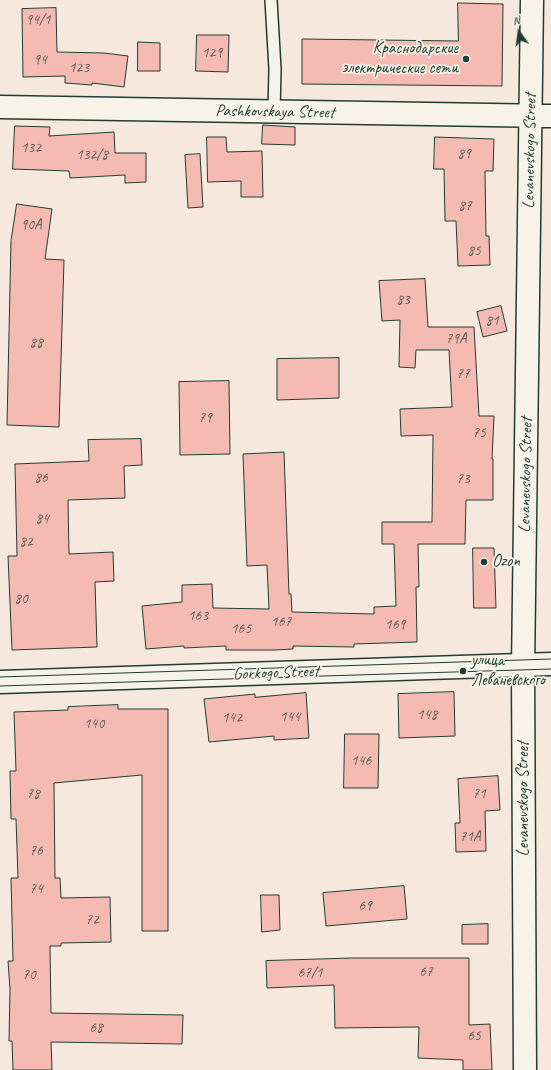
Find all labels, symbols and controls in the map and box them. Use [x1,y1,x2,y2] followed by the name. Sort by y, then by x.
[25,11,51,29] house number: 94/1
[499,12,539,52] north arrow
[511,13,521,28] text: N
[342,39,458,79] place label: Краснодарские электрические сети
[202,44,222,62] house number: 129
[33,51,47,69] house number: 94
[461,54,471,64] marker: Краснодарские электрические сети
[69,59,89,77] house number: 123
[519,93,541,209] street label: Levanevskogo Street
[215,101,335,123] street label: Pashkovskaya Street
[21,139,41,157] house number: 132
[457,145,471,163] house number: 89
[76,146,108,164] house number: 132/8
[458,197,472,215] house number: 87
[20,216,42,234] house number: 90А
[467,242,481,260] house number: 85
[396,291,410,309] house number: 83
[485,312,499,330] house number: 81
[445,330,467,348] house number: 79А
[29,334,43,352] house number: 88
[456,365,470,383] house number: 77
[198,409,212,427] house number: 79
[515,417,537,533] street label: Levanevskogo Street
[472,424,486,442] house number: 75
[34,469,48,487] house number: 86
[456,470,470,488] house number: 73
[35,510,49,528] house number: 84
[19,533,33,551] house number: 82
[492,552,520,572] place label: Ozon
[479,557,489,567] marker: Ozon
[14,590,28,608] house number: 80
[188,607,208,625] house number: 163
[271,613,291,631] house number: 167
[385,616,405,634] house number: 169
[231,620,251,638] house number: 165
[471,651,545,691] place label: улица Леваневского
[233,661,319,685] street label: Gorkogo Street
[458,666,468,676] marker: улица Леваневского
[417,706,437,724] house number: 148
[280,708,300,726] house number: 144
[222,709,242,727] house number: 142
[84,715,104,733] house number: 140
[514,741,534,857] street label: Levanevskogo Street
[351,752,371,770] house number: 146
[26,785,40,803] house number: 78
[472,785,486,803] house number: 71
[459,828,481,846] house number: 71А
[29,842,43,860] house number: 76
[29,880,43,898] house number: 74
[358,897,372,915] house number: 69
[85,911,99,929] house number: 72
[419,963,433,981] house number: 67
[297,964,323,982] house number: 67/1
[22,966,36,984] house number: 70
[89,1019,103,1037] house number: 68
[467,1027,481,1045] house number: 65

